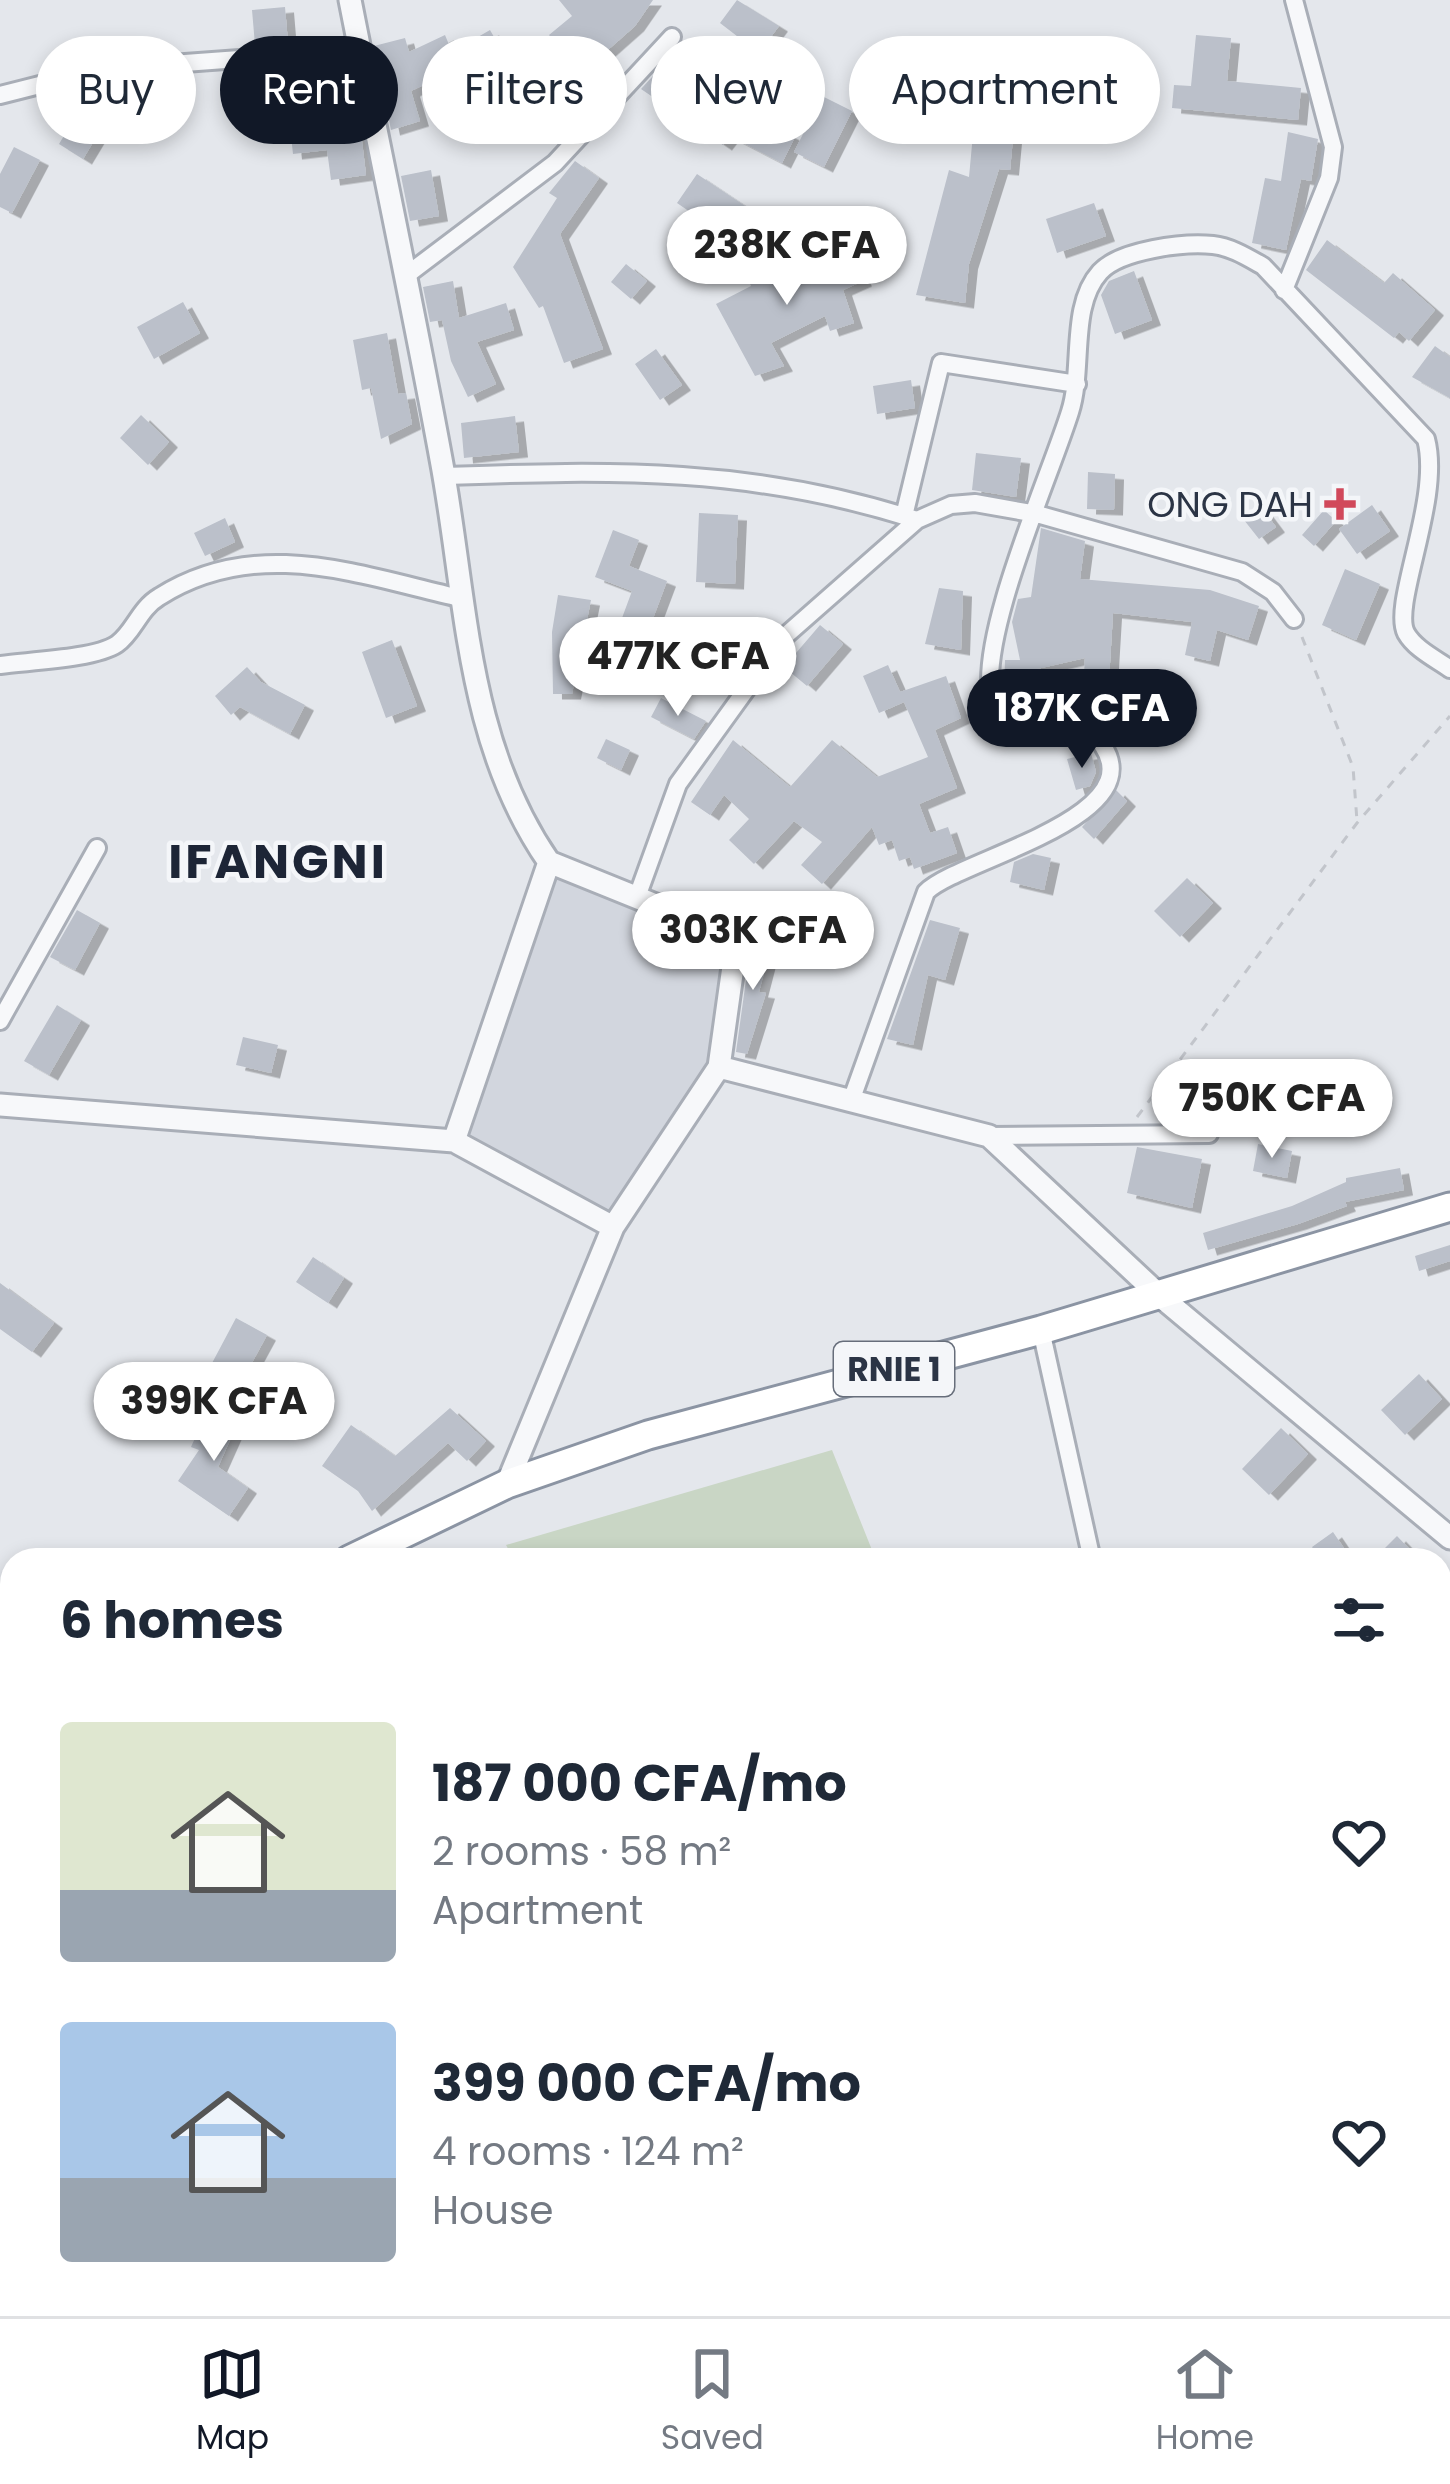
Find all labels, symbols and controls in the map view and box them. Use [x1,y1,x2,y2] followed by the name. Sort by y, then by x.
[36,36,196,144] chip: Buy
[220,36,398,144] chip: Rent
[422,36,627,144] chip: Filters
[651,36,825,144] chip: New
[849,36,1160,144] chip: Apartment
[663,206,911,308] pin: 238K CFA
[694,217,880,272] text: 238K CFA
[1147,479,1313,530] place label: ONG DAH
[1324,488,1356,520] marker: ONG DAH
[554,617,802,719] pin: 477K CFA
[586,628,770,683] text: 477K CFA
[958,669,1206,771] pin: 187K CFA
[994,680,1170,735] text: 187K CFA
[168,828,388,895] district label: IFANGNI
[629,891,877,993] pin: 303K CFA
[659,902,847,957] text: 303K CFA
[1148,1059,1396,1161] pin: 750K CFA
[1179,1070,1365,1125] text: 750K CFA
[834,1342,954,1396] road number: RNIE 1
[90,1362,338,1464] pin: 399K CFA
[121,1373,307,1428] text: 399K CFA
[60,1584,284,1656] text: 6 homes
[1326,1587,1392,1653] icon: filters
[432,1747,847,1819] text: 187 000 CFA/mo
[156,1770,300,1914] icon: home
[1326,1809,1392,1875] icon: heart
[432,1824,731,1879] text: 2 rooms · 58 m²
[432,1883,643,1938] text: Apartment
[432,2047,861,2119] text: 399 000 CFA/mo
[156,2070,300,2214] icon: home
[1326,2109,1392,2175] icon: heart
[432,2124,744,2179] text: 4 rooms · 124 m²
[432,2183,553,2238] text: House
[196,2341,269,2463] tab: Map
[661,2341,764,2463] tab: Saved
[1156,2341,1254,2463] tab: Home

